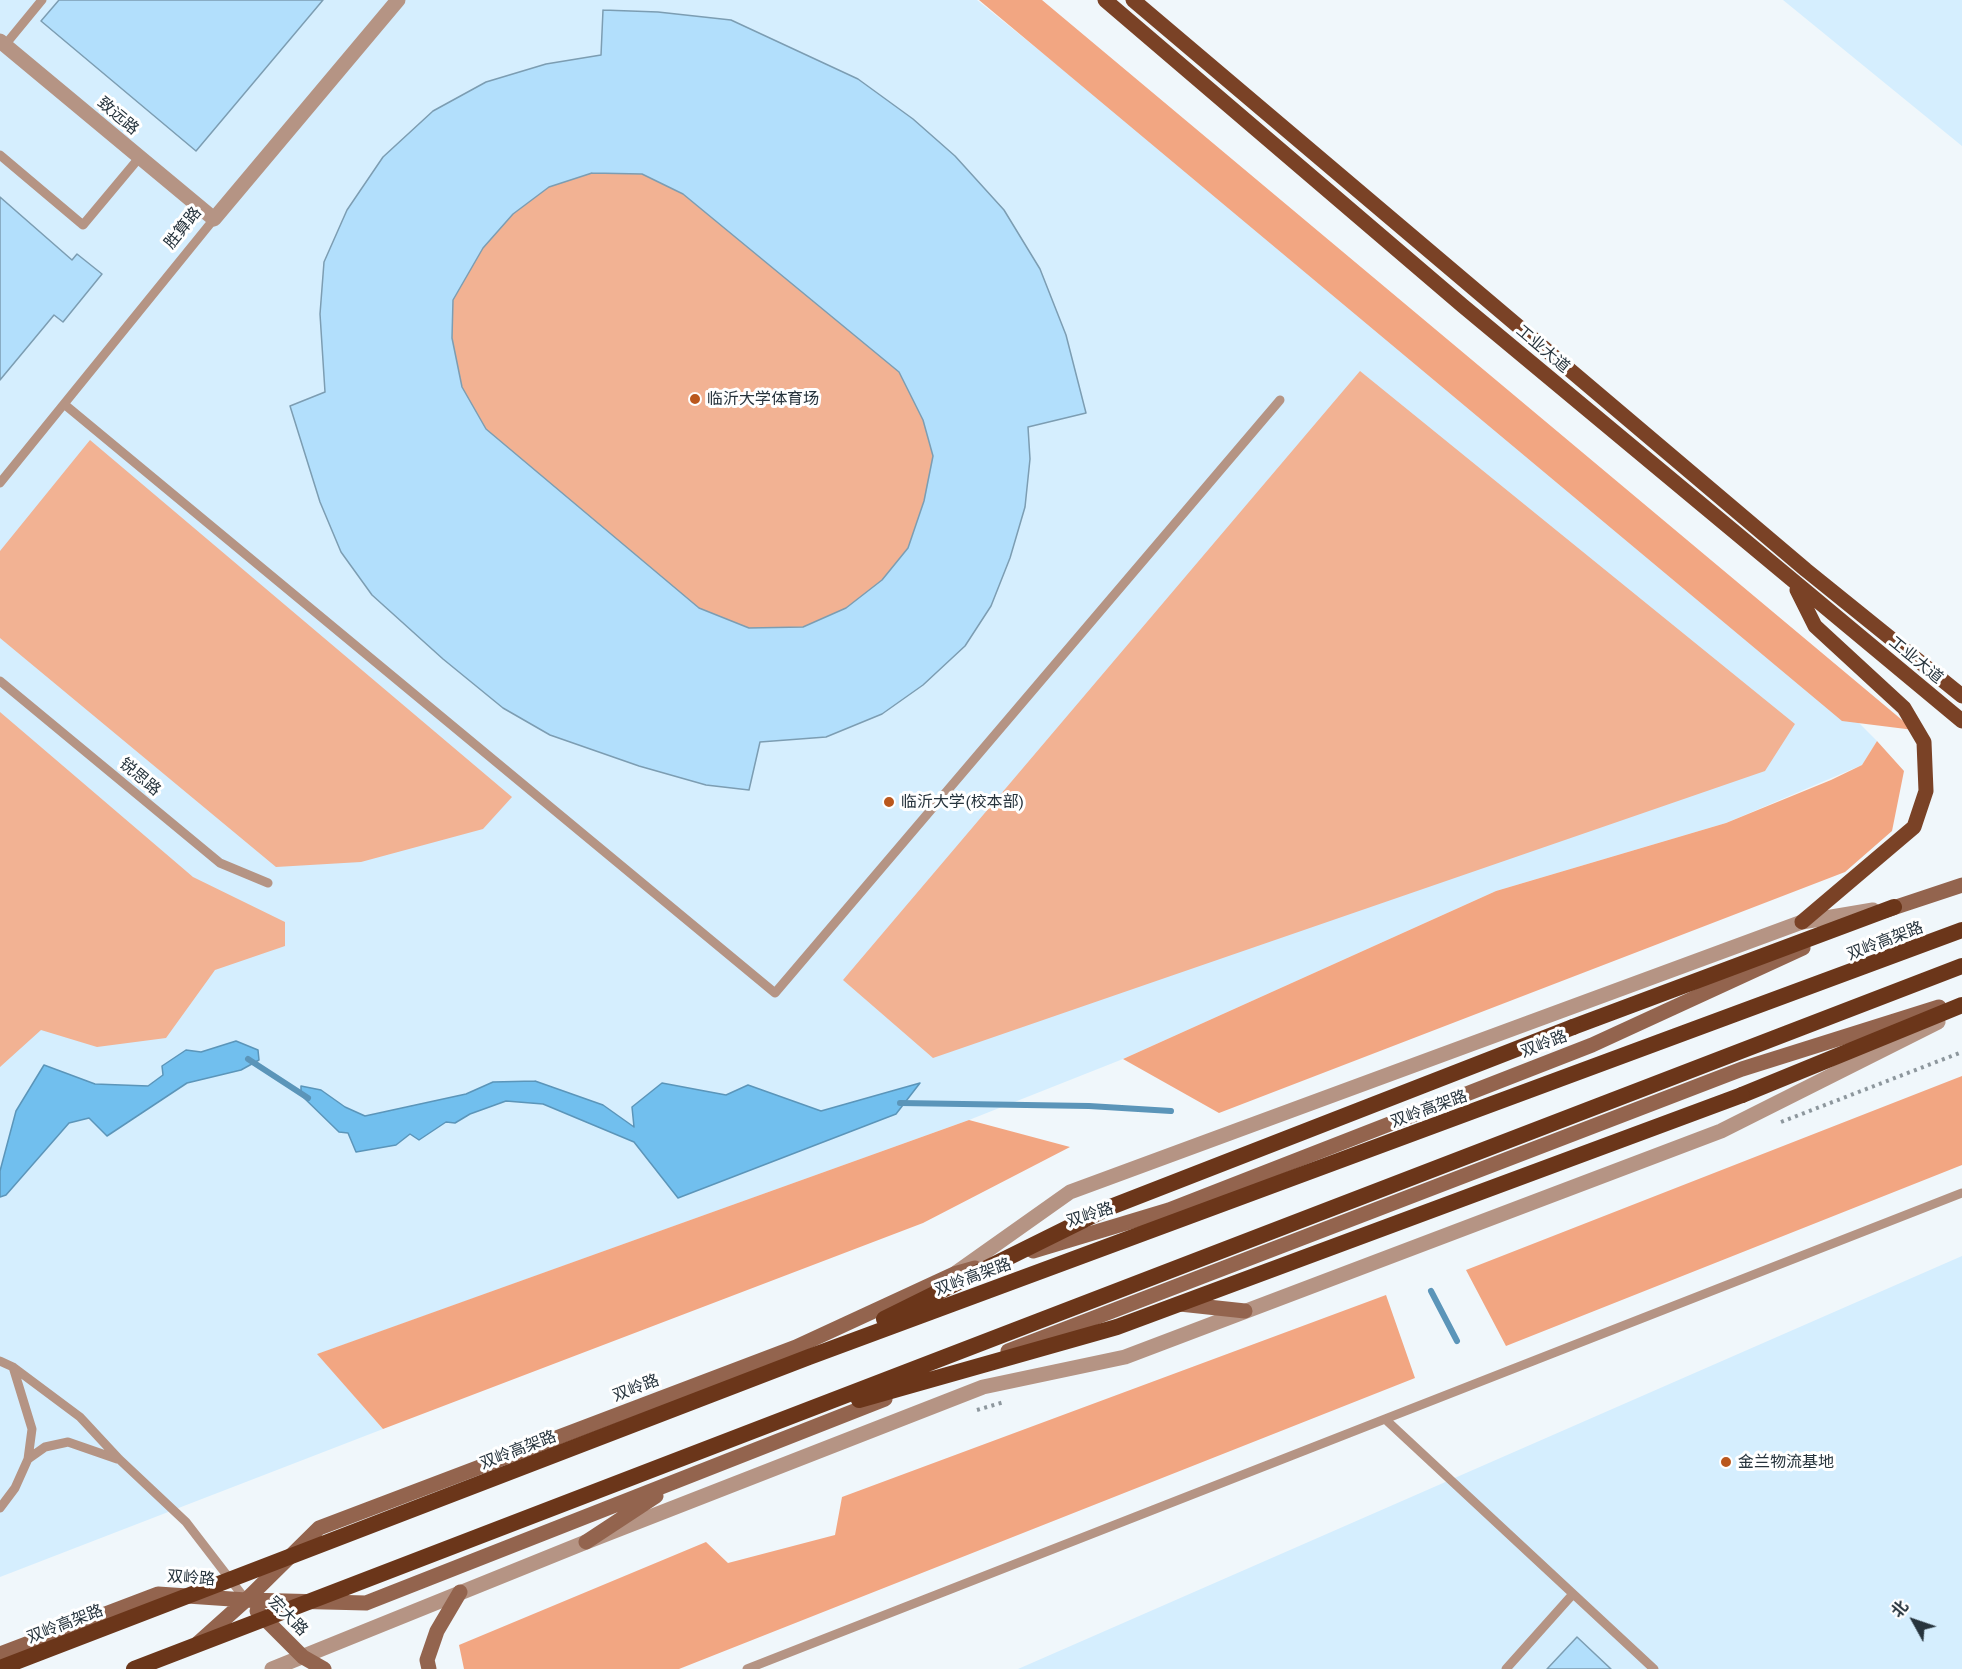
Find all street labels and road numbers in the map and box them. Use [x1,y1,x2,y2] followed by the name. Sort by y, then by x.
[93,93,143,139] street label: 致远路
[160,203,206,253] street label: 胜算路
[1512,321,1574,377] street label: 工业大道
[1885,632,1947,688] street label: 工业大道
[115,754,165,800] street label: 锐思路
[1844,918,1926,964] street label: 双岭高架路
[1518,1026,1570,1062] street label: 双岭路
[1388,1086,1470,1132] street label: 双岭高架路
[1064,1199,1116,1231] street label: 双岭路
[932,1254,1014,1300] street label: 双岭高架路
[610,1370,662,1406] street label: 双岭路
[477,1427,559,1473] street label: 双岭高架路
[166,1567,216,1589] street label: 双岭路
[264,1592,312,1640] street label: 宏大路
[24,1601,106,1647] street label: 双岭高架路

